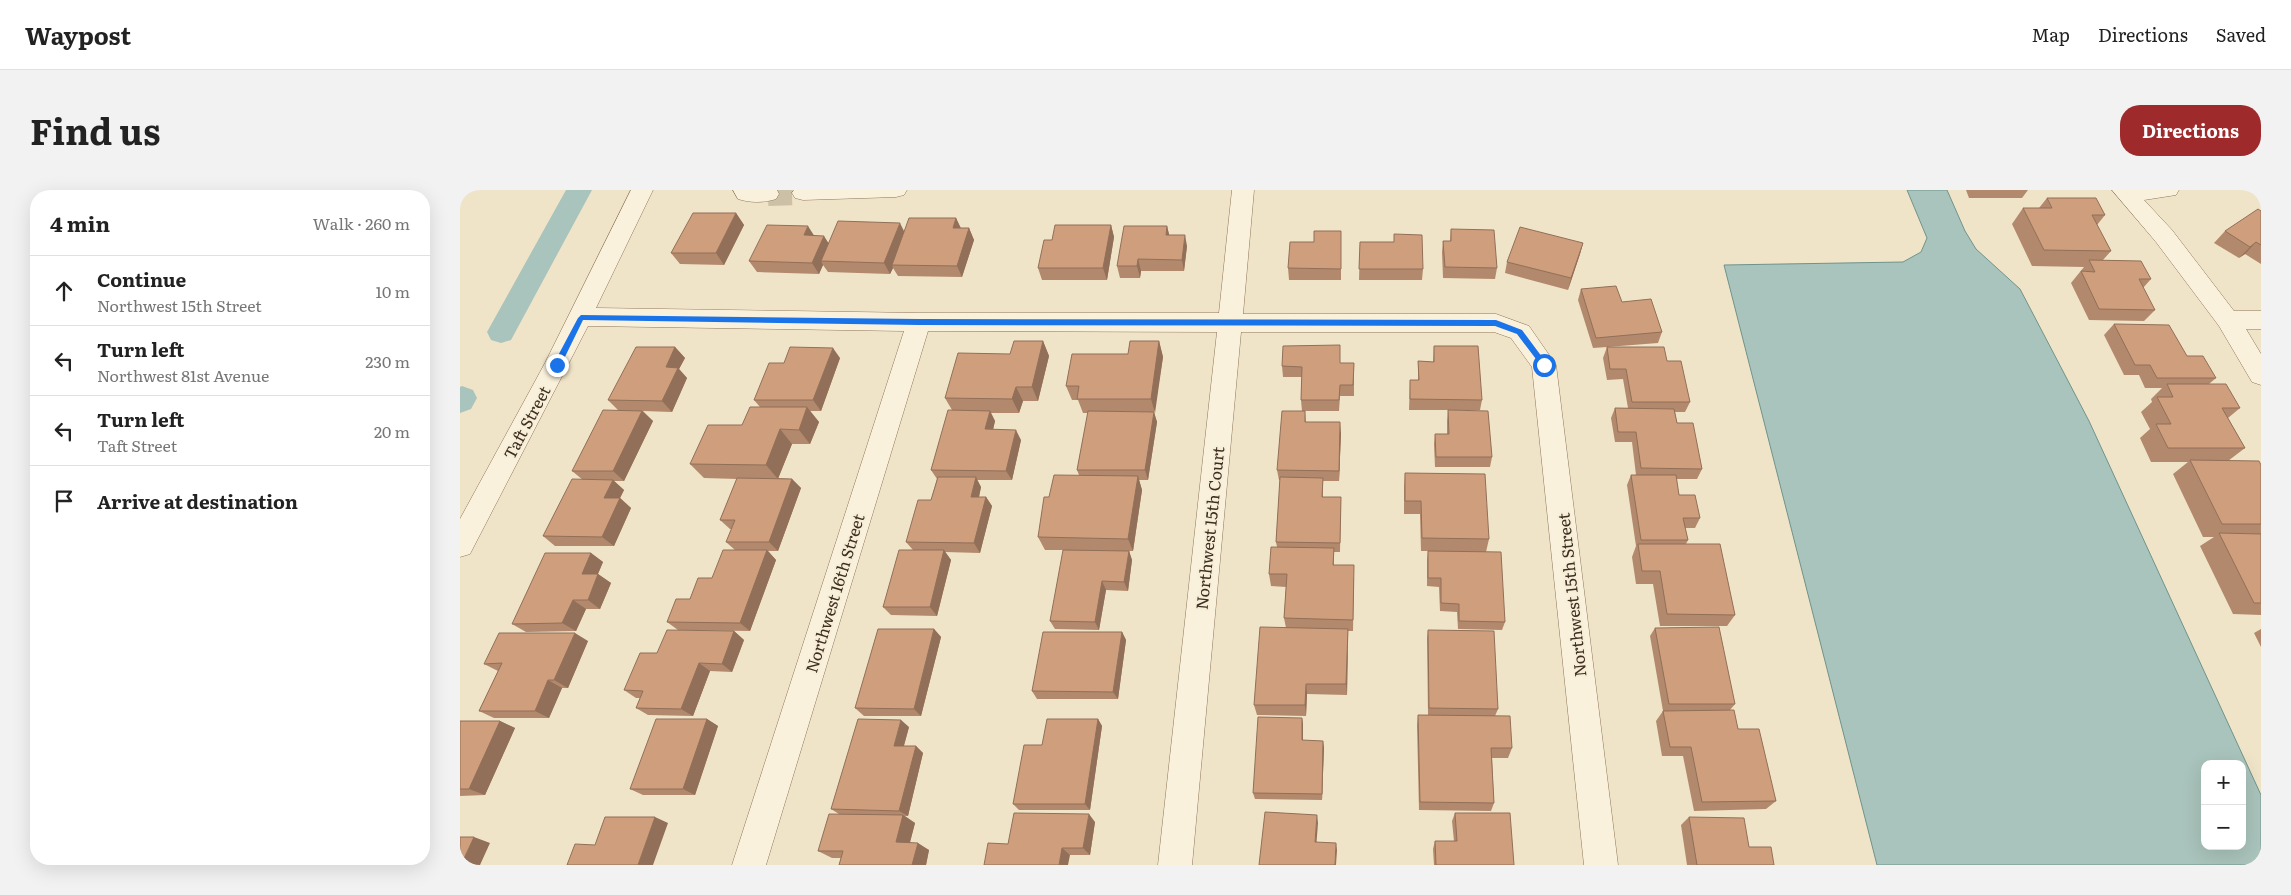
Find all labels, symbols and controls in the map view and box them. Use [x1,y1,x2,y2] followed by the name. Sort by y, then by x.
[25,17,131,52] text: Waypost
[2032,21,2070,48] text: Map
[2098,21,2188,48] text: Directions
[2216,21,2266,48] text: Saved
[30,104,160,156] text: Find us
[2120,105,2261,156] button: Directions
[50,207,110,238] text: 4 min
[313,211,410,235] text: Walk · 260 m
[97,265,186,293] text: Continue
[50,277,78,305] icon: ahead
[376,279,410,303] text: 10 m
[97,293,262,317] text: Northwest 15th Street
[97,335,184,363] text: Turn left
[50,347,78,375] icon: left
[365,349,410,373] text: 230 m
[546,354,569,377] route end
[1533,354,1556,377] route start
[97,363,269,387] text: Northwest 81st Avenue
[497,381,556,463] street label: Taft Street
[97,405,184,433] text: Turn left
[50,417,78,445] icon: left
[374,419,410,443] text: 20 m
[97,433,177,457] text: Taft Street
[1189,445,1230,611] street label: Northwest 15th Court
[50,487,78,515] icon: arrive
[97,487,298,515] text: Arrive at destination
[798,510,870,676] street label: Northwest 16th Street
[1550,511,1592,678] street label: Northwest 15th Street
[2201,760,2246,850] map controls
[2201,760,2246,805] button: +
[2201,805,2246,850] button: −

